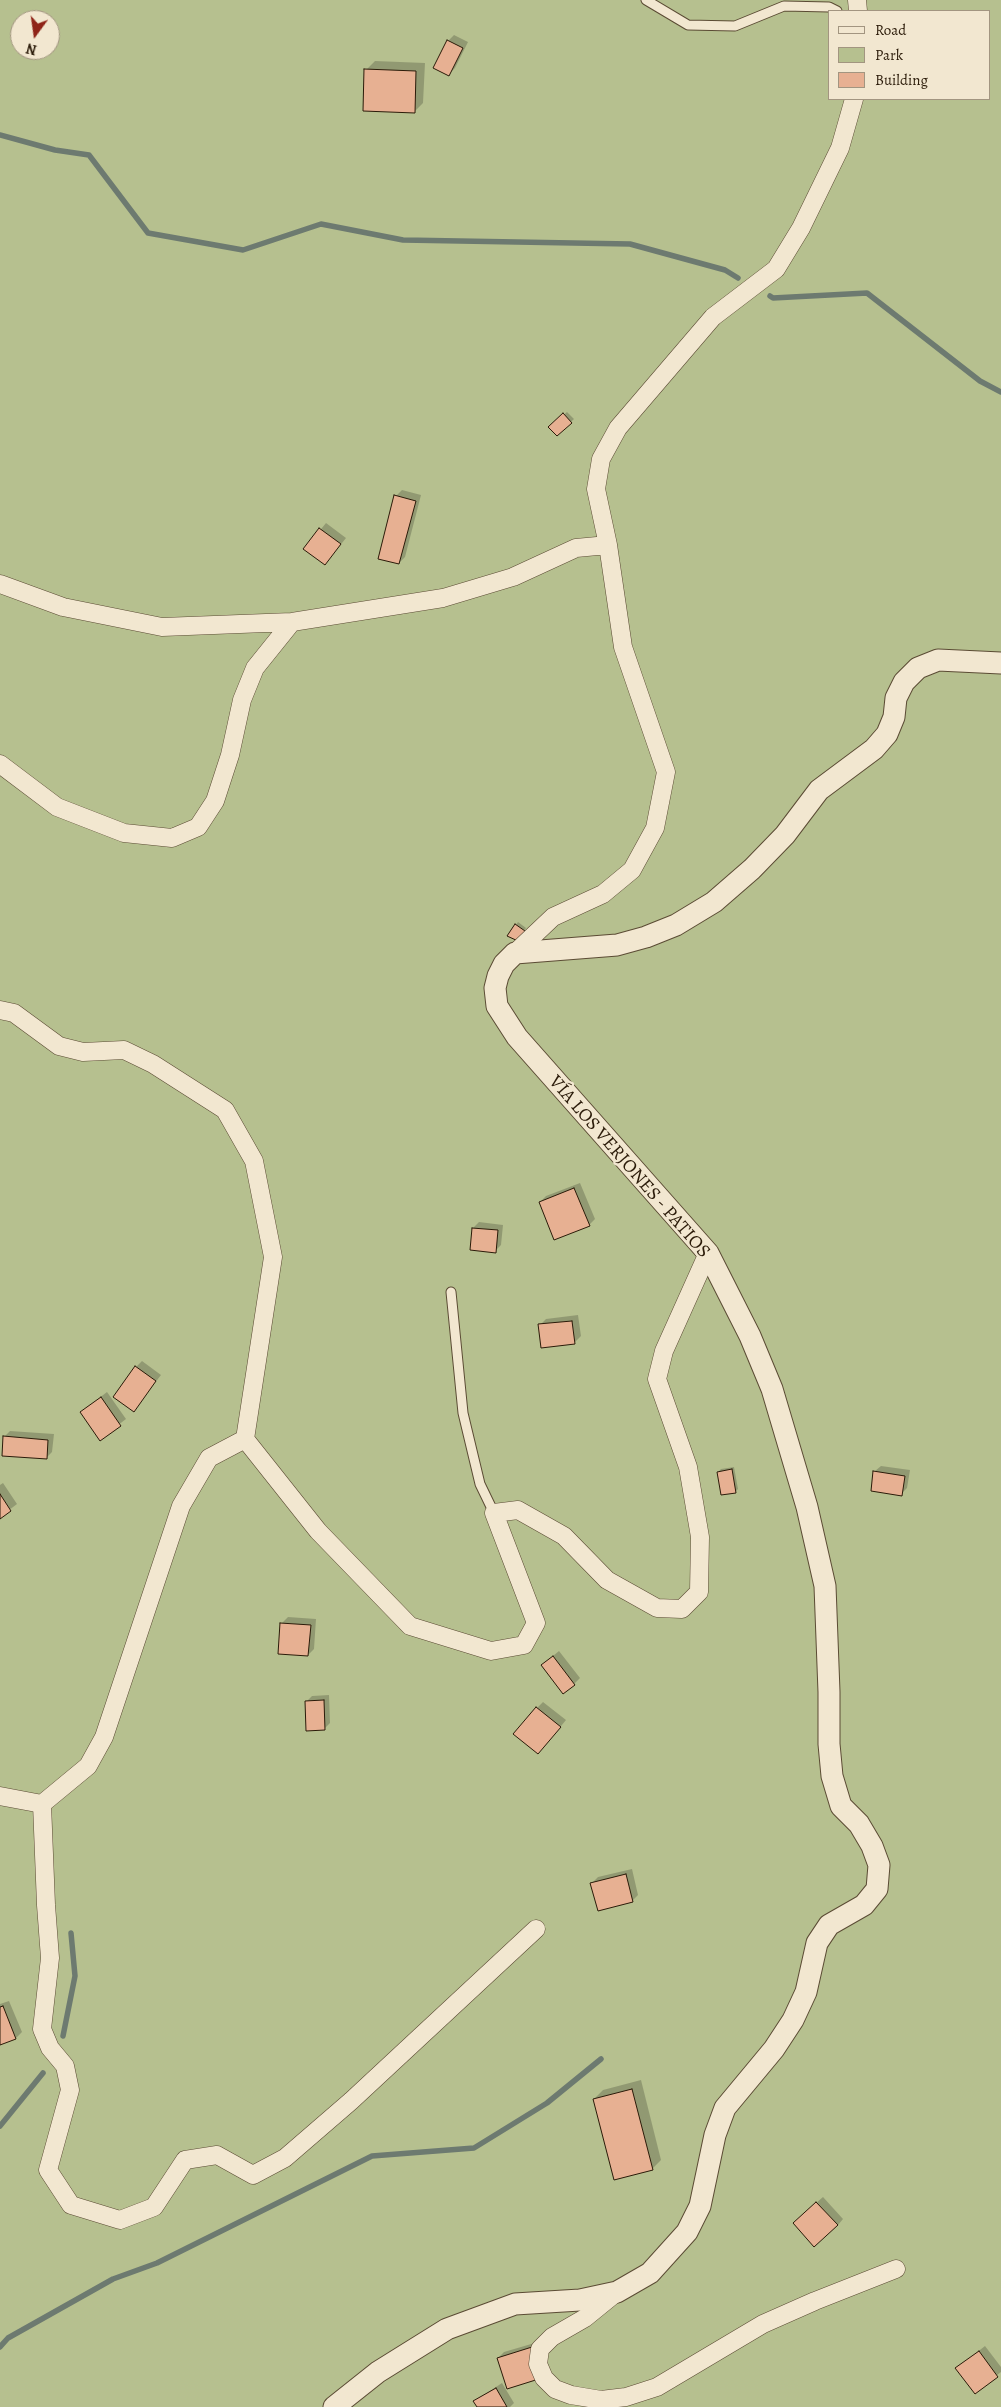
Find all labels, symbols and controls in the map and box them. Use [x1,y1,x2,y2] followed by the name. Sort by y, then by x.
[10,10,60,60] north arrow
[828,10,991,100] legend
[875,20,906,40] text: Road
[24,39,39,60] text: N
[875,45,903,65] text: Park
[875,70,928,90] text: Building
[544,1071,714,1263] street label: VÍA LOS VERJONES - PATIOS

